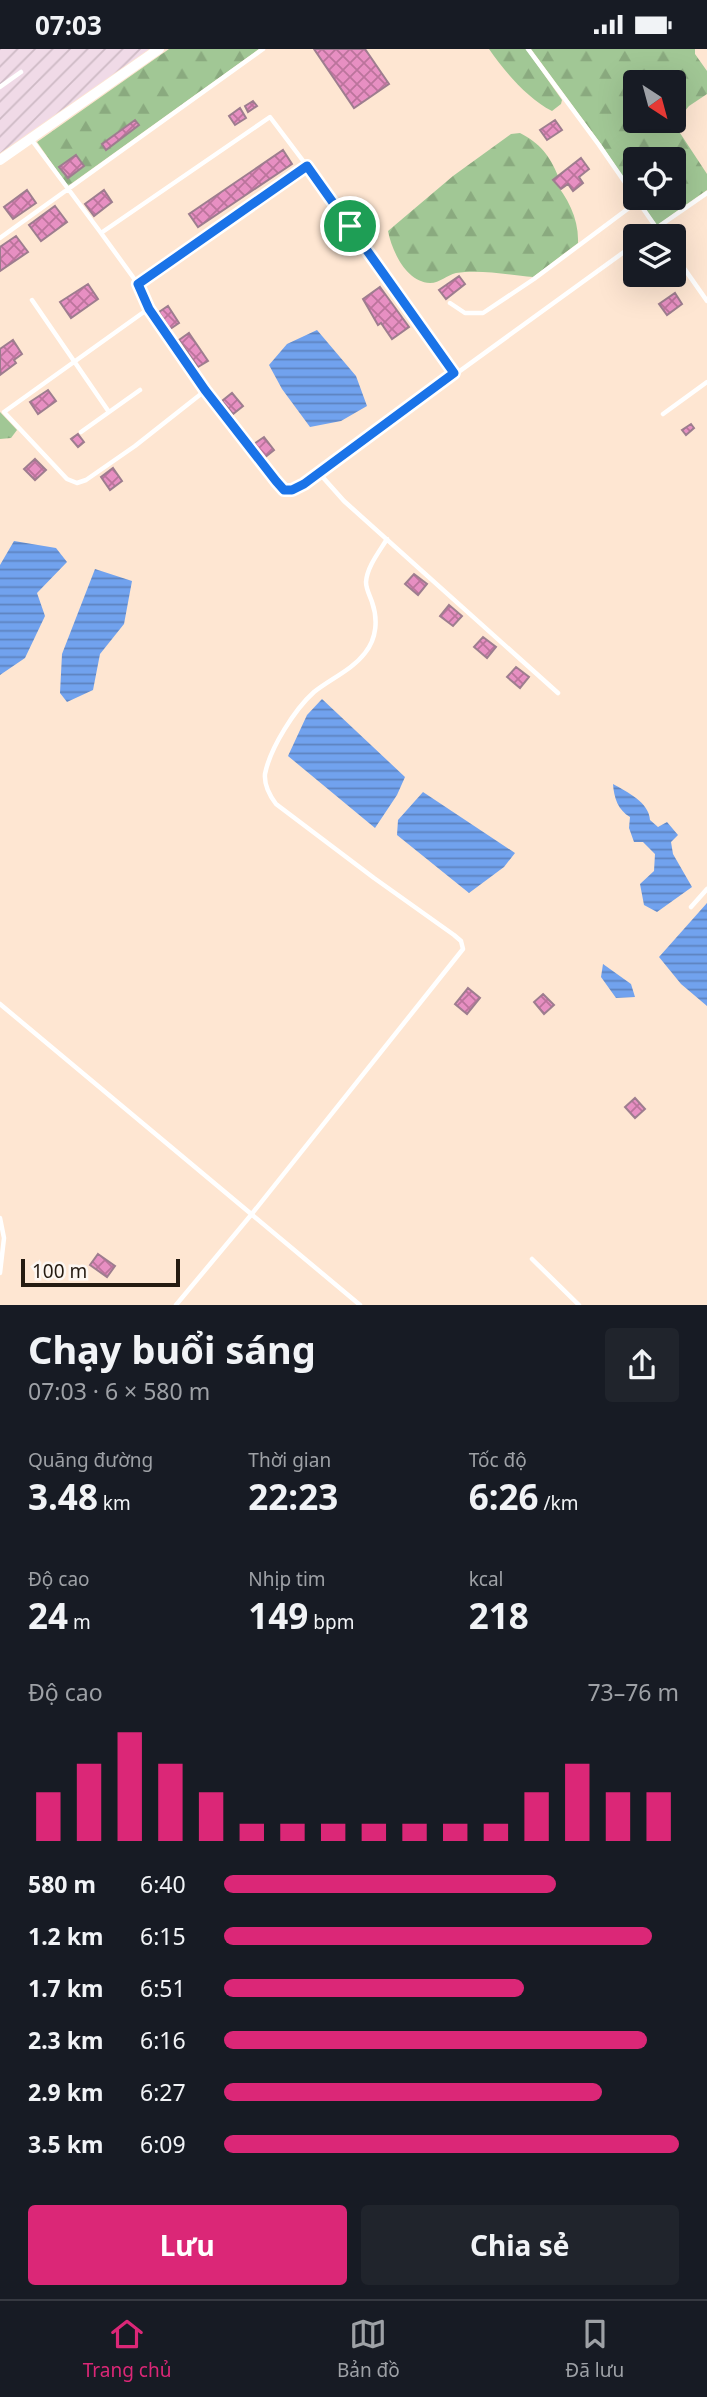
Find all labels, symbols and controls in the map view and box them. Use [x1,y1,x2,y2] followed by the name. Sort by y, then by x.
[35,7,102,43] text: 07:03
[623,70,686,133] north arrow
[623,70,686,287] map controls
[623,147,686,210] button: locate
[320,196,380,256] pin
[331,207,369,245] icon: arrive
[623,224,686,287] button: layers
[21,1256,180,1288] scale bar
[32,1258,87,1284] text: 100 m
[28,1323,316,1375] text: Chạy buổi sáng
[605,1328,679,1402] button: share
[28,1375,210,1407] text: 07:03 · 6 × 580 m
[28,1447,153,1473] text: Quãng đường
[248,1447,331,1473] text: Thời gian
[469,1447,527,1473] text: Tốc độ
[28,1473,98,1520] text: 3.48
[248,1473,338,1520] text: 22:23
[469,1473,539,1520] text: 6:26
[98,1490,131,1516] text: km
[539,1490,578,1516] text: /km
[28,1566,90,1592] text: Độ cao
[248,1566,326,1592] text: Nhịp tim
[469,1566,503,1592] text: kcal
[28,1592,68,1639] text: 24
[248,1592,308,1639] text: 149
[469,1592,529,1639] text: 218
[68,1609,91,1635] text: m
[308,1609,354,1635] text: bpm
[28,1676,103,1708] text: Độ cao
[587,1676,679,1708] text: 73–76 m
[28,1868,96,1900] text: 580 m
[140,1868,186,1900] text: 6:40
[28,1920,103,1952] text: 1.2 km
[140,1920,186,1952] text: 6:15
[28,1972,103,2004] text: 1.7 km
[140,1972,186,2004] text: 6:51
[28,2024,103,2056] text: 2.3 km
[140,2024,186,2056] text: 6:16
[28,2076,103,2108] text: 2.9 km
[140,2076,186,2108] text: 6:27
[28,2128,103,2160] text: 3.5 km
[140,2128,186,2160] text: 6:09
[28,2205,347,2285] button: Lưu
[361,2205,679,2285] button: Chia sẻ
[83,2315,171,2383] tab: Trang chủ
[337,2315,400,2383] tab: Bản đồ
[565,2315,624,2383] tab: Đã lưu

